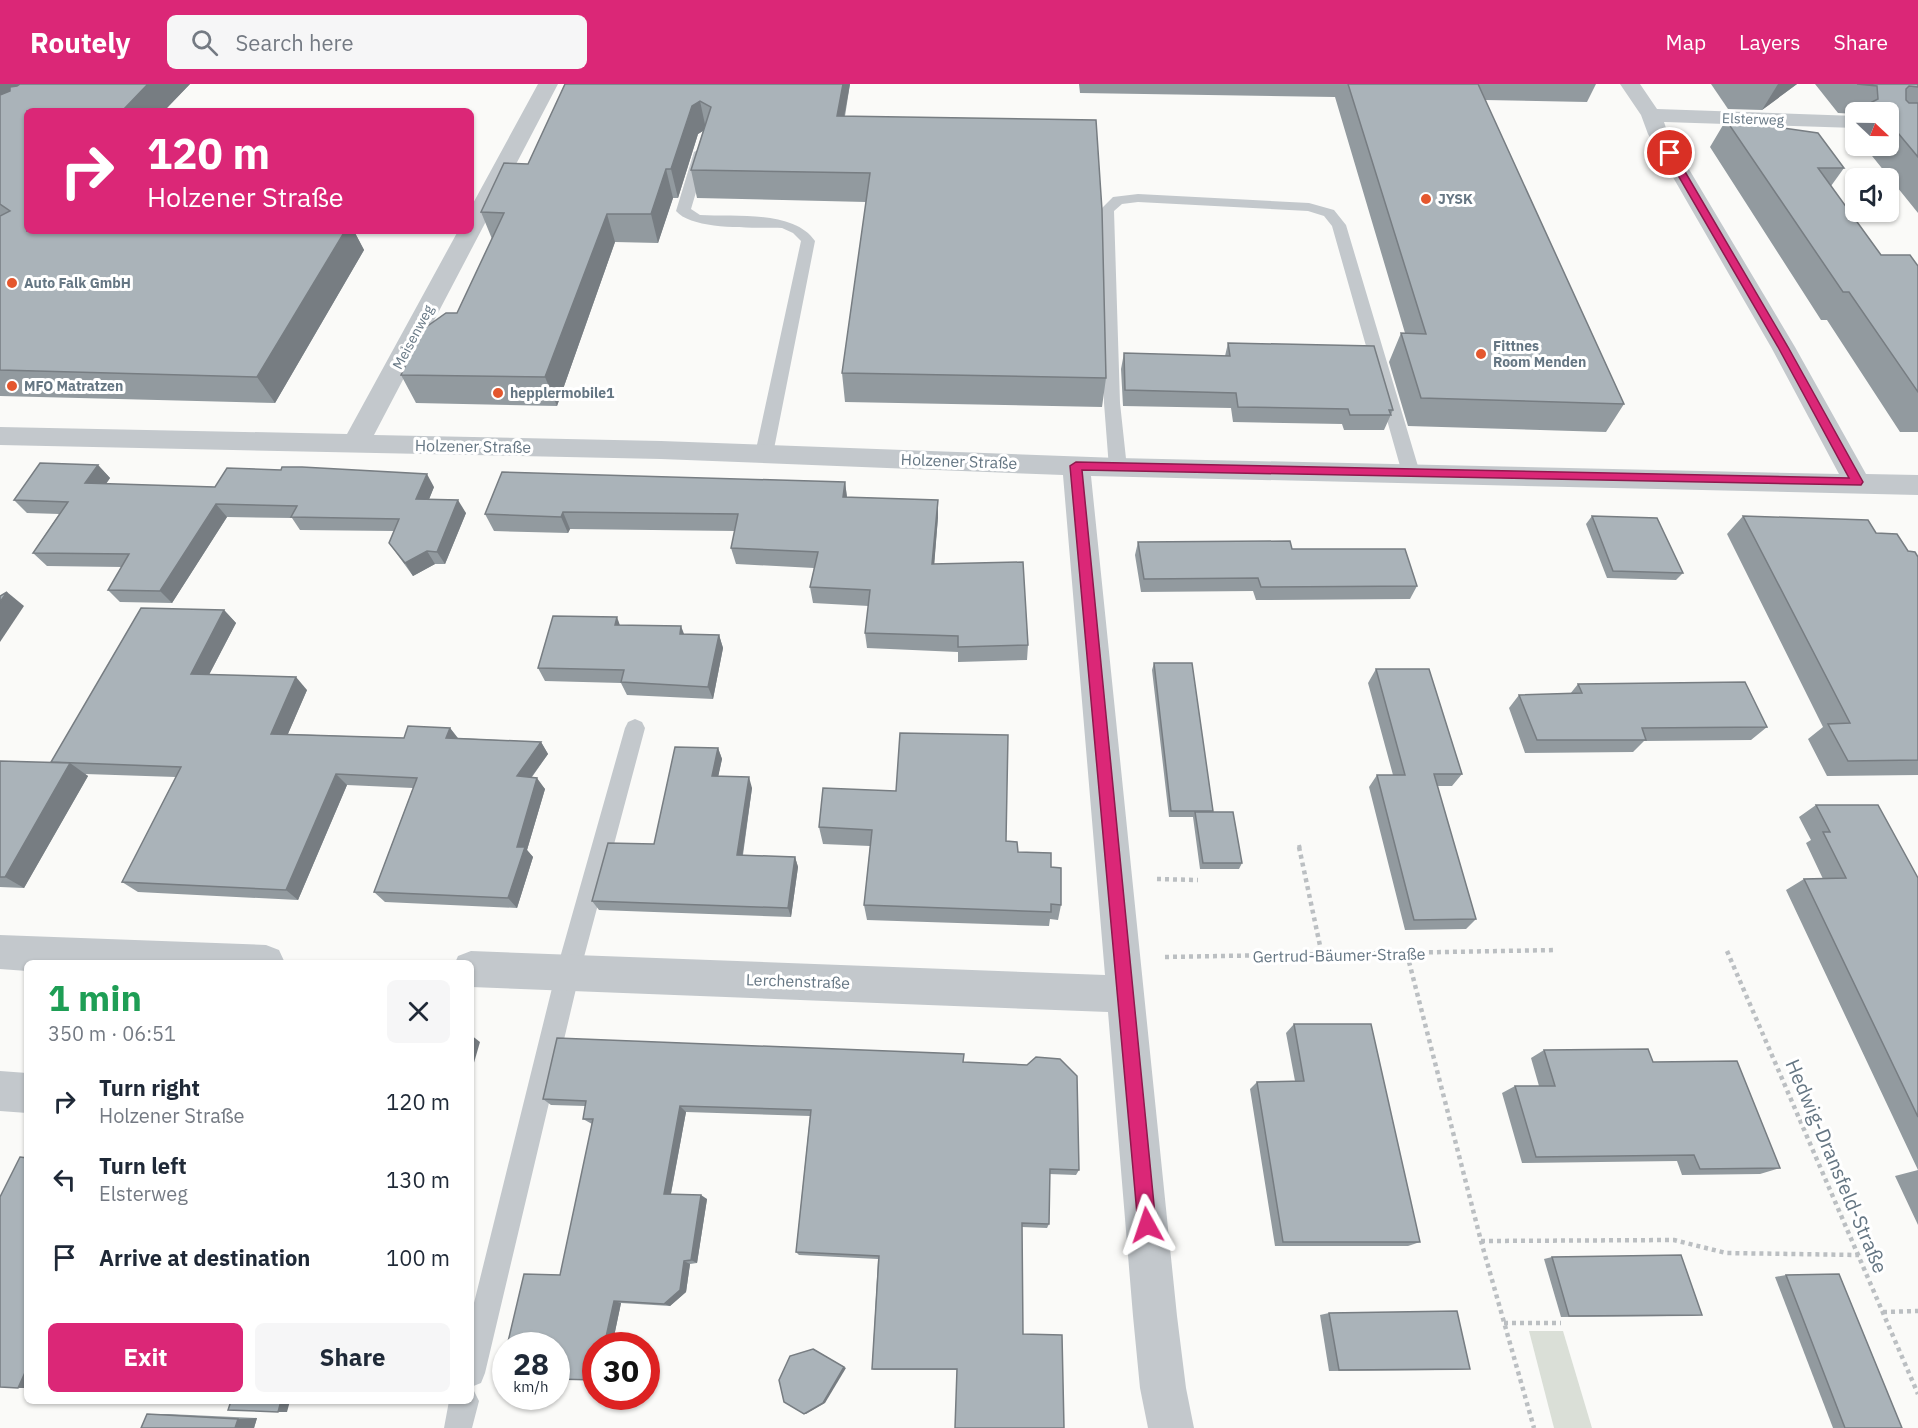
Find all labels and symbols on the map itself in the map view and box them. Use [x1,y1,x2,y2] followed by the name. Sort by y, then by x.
[1845,102,1899,156] north arrow
[1722,109,1785,129] street label: Elsterweg
[1644,127,1695,178] pin
[1438,190,1473,208] place label: JYSK
[1419,192,1433,206] marker: JYSK
[24,274,131,292] place label: Auto Falk GmbH
[5,276,19,290] marker: Auto Falk GmbH
[388,301,438,372] street label: Meisenweg
[1493,337,1586,371] place label: Fittnes Room Menden
[1474,347,1488,361] marker: Fittnes Room Menden
[24,377,123,395] place label: MFO Matratzen
[5,379,19,393] marker: MFO Matratzen
[510,384,615,402] place label: hepplermobile1
[491,386,505,400] marker: hepplermobile1
[415,435,532,457] street label: Holzener Straße
[900,449,1018,473] street label: Holzener Straße
[1252,943,1426,967] street label: Gertrud-Bäumer-Straße
[746,969,851,993] street label: Lerchenstraße
[1780,1055,1894,1277] street label: Hedwig-Dransfeld-Straße
[1115,1193,1179,1257] position arrow
[582,1332,660,1410] speed limit sign: 30

